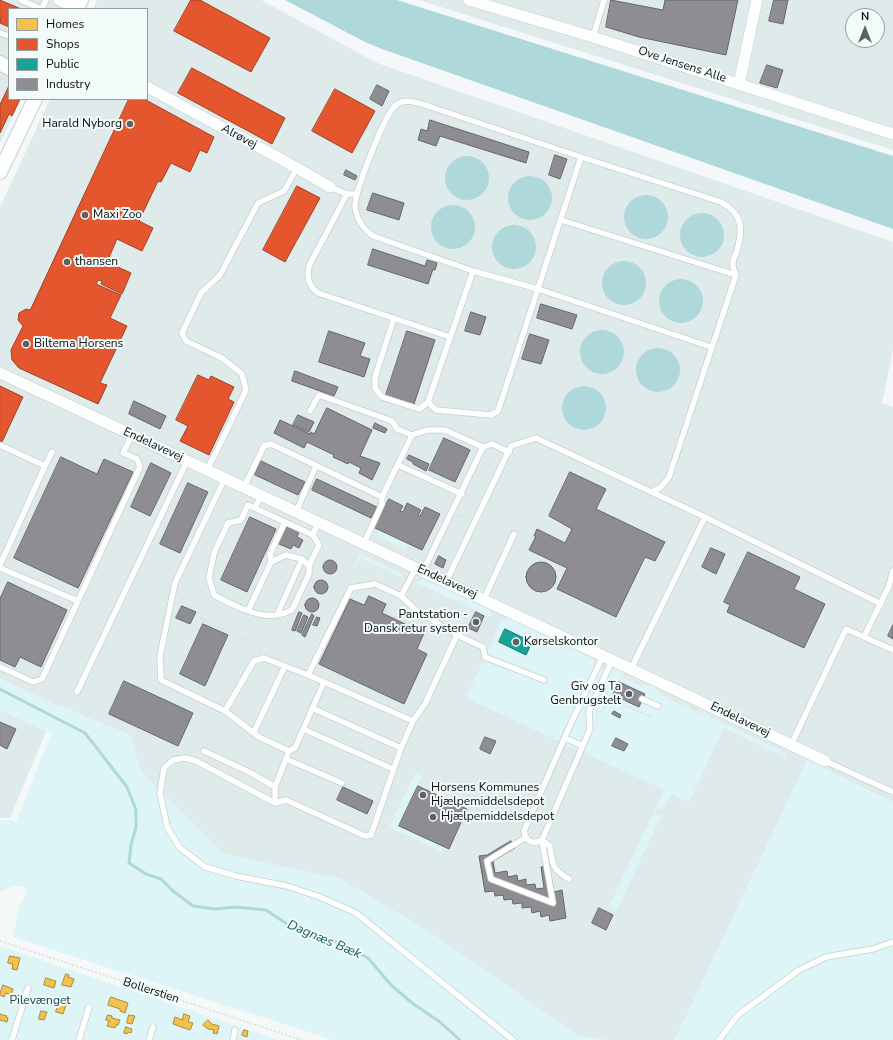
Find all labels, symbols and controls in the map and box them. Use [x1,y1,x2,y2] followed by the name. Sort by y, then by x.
[8,8,148,100] legend
[845,8,885,48] north arrow
[861,9,869,24] text: N
[46,16,84,32] text: Homes
[46,36,80,52] text: Shops
[636,44,728,86] street label: Ove Jensens Alle
[46,56,79,72] text: Public
[46,76,90,92] text: Industry
[42,117,122,131] place label: Harald Nyborg
[125,119,135,129] marker: Harald Nyborg
[219,122,259,152] street label: Alrøvej
[93,208,142,222] place label: Maxi Zoo
[80,210,90,220] marker: Maxi Zoo
[75,255,118,269] place label: thansen
[62,257,72,267] marker: thansen
[34,337,123,351] place label: Biltema Horsens
[21,339,31,349] marker: Biltema Horsens
[121,425,185,465] street label: Endelavevej
[415,562,479,602] street label: Endelavevej
[364,608,468,636] place label: Pantstation - Dansk retur system
[471,617,481,627] marker: Pantstation - Dansk retur system
[524,635,598,649] place label: Kørselskontor
[511,637,521,647] marker: Kørselskontor
[550,680,621,708] place label: Giv og Ta Genbrugstelt
[624,689,634,699] marker: Giv og Ta Genbrugstelt
[708,699,772,741] street label: Endelavevej
[431,781,544,809] place label: Horsens Kommunes Hjælpemiddelsdepot
[418,790,428,800] marker: Horsens Kommunes Hjælpemiddelsdepot
[441,810,554,824] place label: Hjælpemiddelsdepot
[428,812,438,822] marker: Hjælpemiddelsdepot
[285,917,363,963] water label: Dagnæs Bæk
[121,975,181,1007] street label: Bollerstien
[10,994,70,1008] park label: Pilevænget

